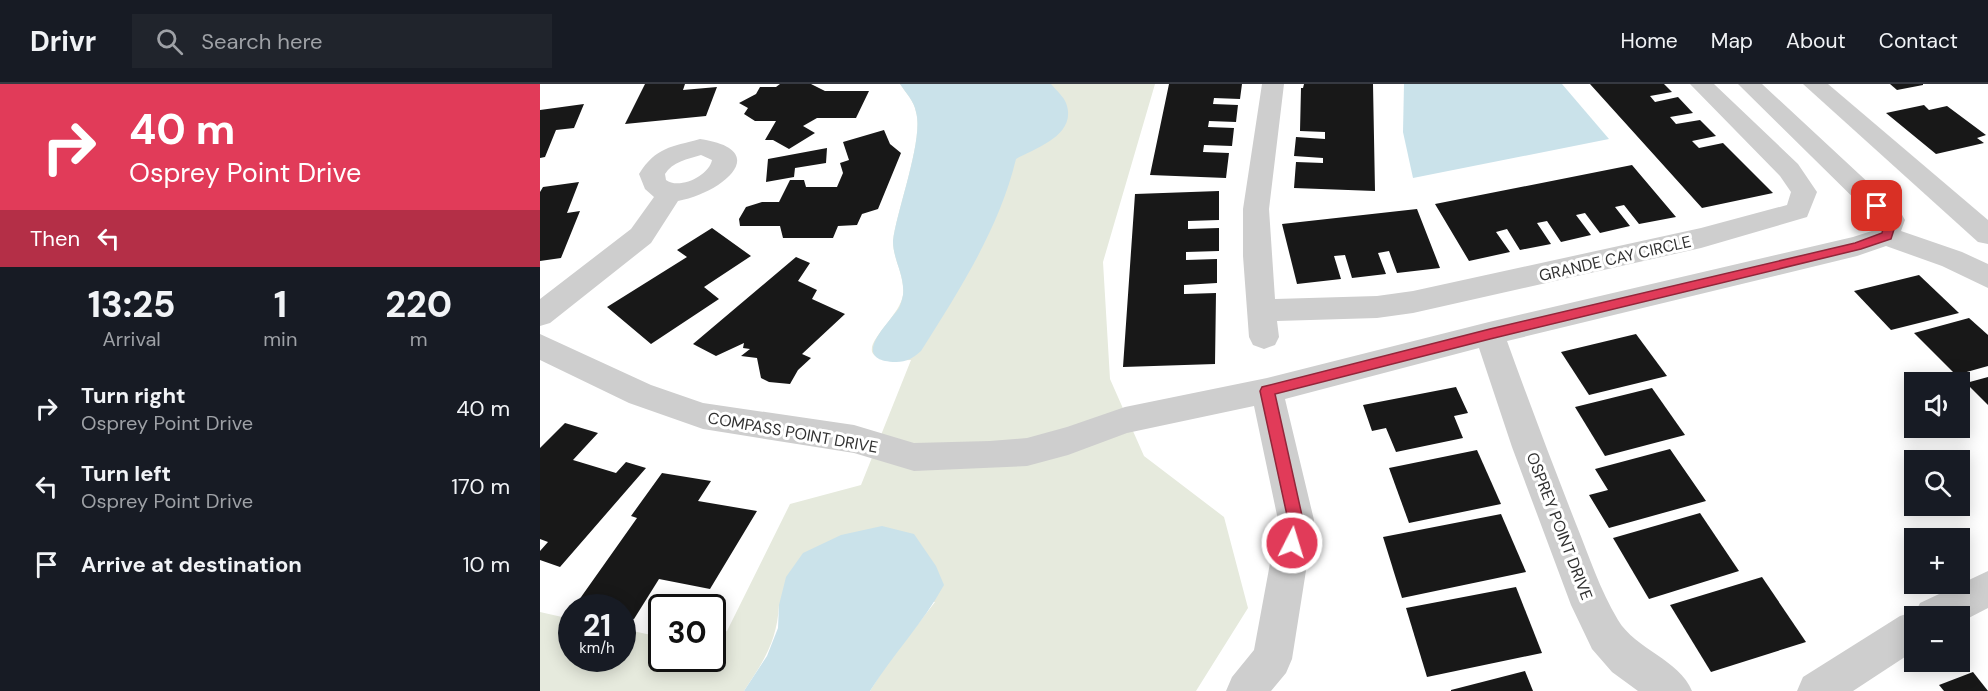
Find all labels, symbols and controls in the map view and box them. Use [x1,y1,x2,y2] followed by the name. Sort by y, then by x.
[132,14,552,68] search box
[30,23,96,60] text: Drivr
[153,25,186,58] icon: search
[201,27,323,56] text: Search here
[1620,27,1678,55] text: Home
[1711,27,1753,55] text: Map
[1786,27,1846,55] text: About
[1879,27,1958,55] text: Contact
[129,102,235,157] text: 40 m
[30,108,108,186] icon: right
[129,155,361,190] text: Osprey Point Drive
[1851,180,1902,231] pin
[1860,189,1893,222] icon: arrive
[92,222,125,255] icon: left
[30,224,80,253] text: Then
[1537,231,1693,286] street label: GRANDE CAY CIRCLE
[88,281,175,328] text: 13:25
[274,281,287,328] text: 1
[385,281,452,328] text: 220
[103,326,161,352] text: Arrival
[263,326,297,352] text: min
[410,326,428,352] text: m
[1904,372,1970,672] map controls
[1904,372,1970,438] button: sound
[81,381,186,410] text: Turn right
[30,392,63,425] icon: right
[456,394,510,423] text: 40 m
[706,407,880,458] street label: COMPASS POINT DRIVE
[81,410,253,436] text: Osprey Point Drive
[1522,449,1597,603] street label: OSPREY POINT DRIVE
[1904,450,1970,516] button: search
[81,459,171,488] text: Turn left
[30,470,63,503] icon: left
[451,472,510,501] text: 170 m
[81,488,253,514] text: Osprey Point Drive
[1260,511,1324,575] position arrow
[1904,528,1970,594] button: +
[30,548,63,581] icon: arrive
[81,550,302,579] text: Arrive at destination
[463,550,510,579] text: 10 m
[648,594,726,672] speed limit sign: 30
[583,606,611,645] text: 21
[1904,606,1970,672] button: −
[579,638,615,658] text: km/h

